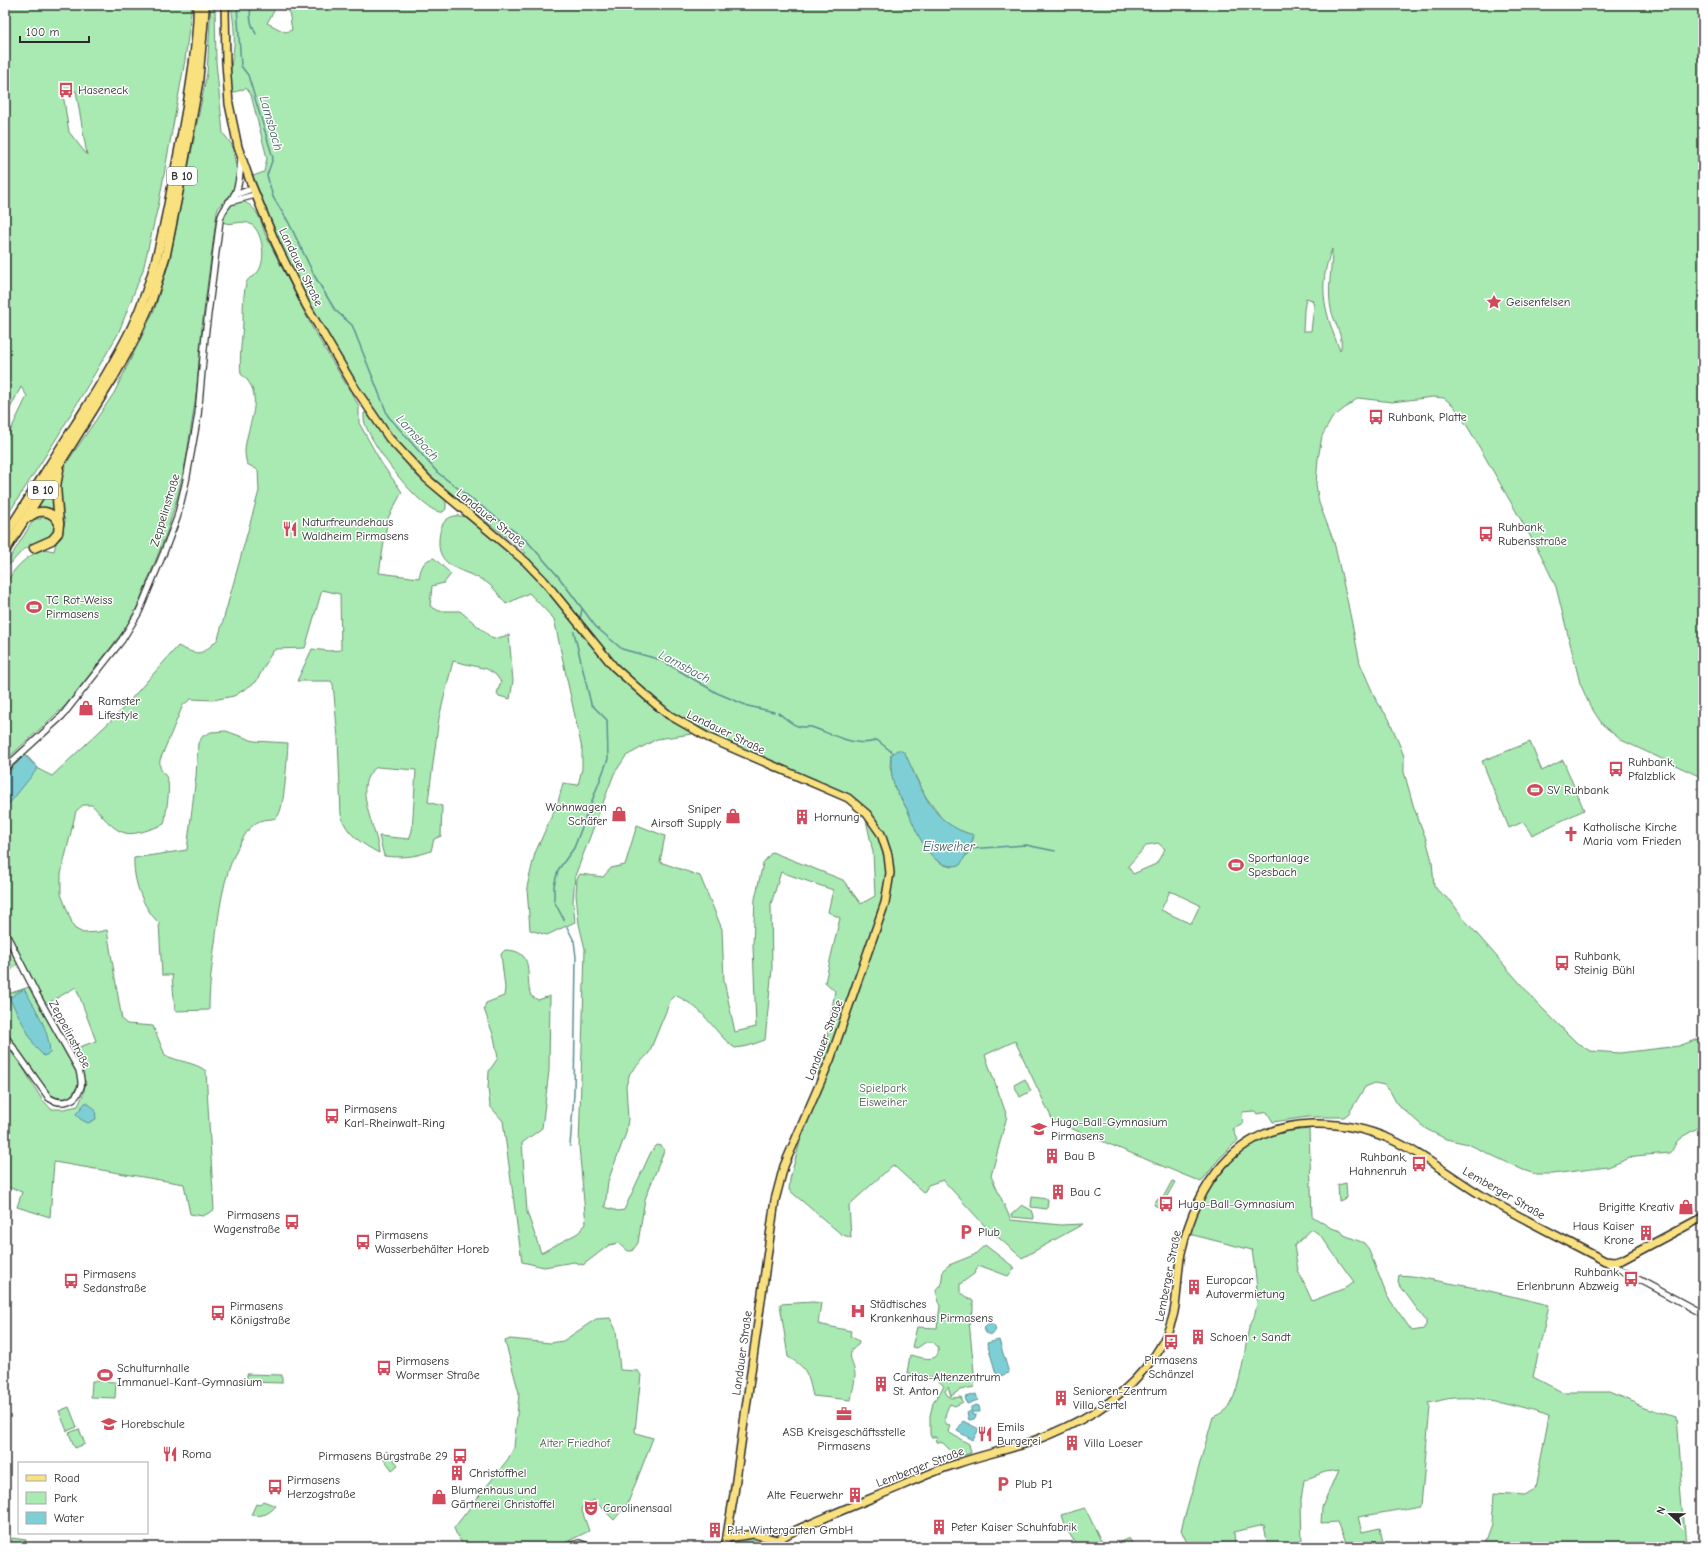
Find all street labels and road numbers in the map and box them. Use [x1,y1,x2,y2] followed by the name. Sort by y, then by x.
[167,167,197,185] road number: B 10
[276,226,326,308] street label: Landauer Straße
[147,472,183,548] street label: Zeppelinstraße
[28,481,58,499] road number: B 10
[453,486,529,550] street label: Landauer Straße
[685,707,767,757] street label: Landauer Straße
[46,998,94,1070] street label: Zeppelinstraße
[802,998,846,1082] street label: Landauer Straße
[1460,1164,1548,1222] street label: Lemberger Straße
[1152,1229,1184,1323] street label: Lemberger Straße
[729,1310,755,1396] street label: Landauer Straße
[874,1444,966,1490] street label: Lemberger Straße

